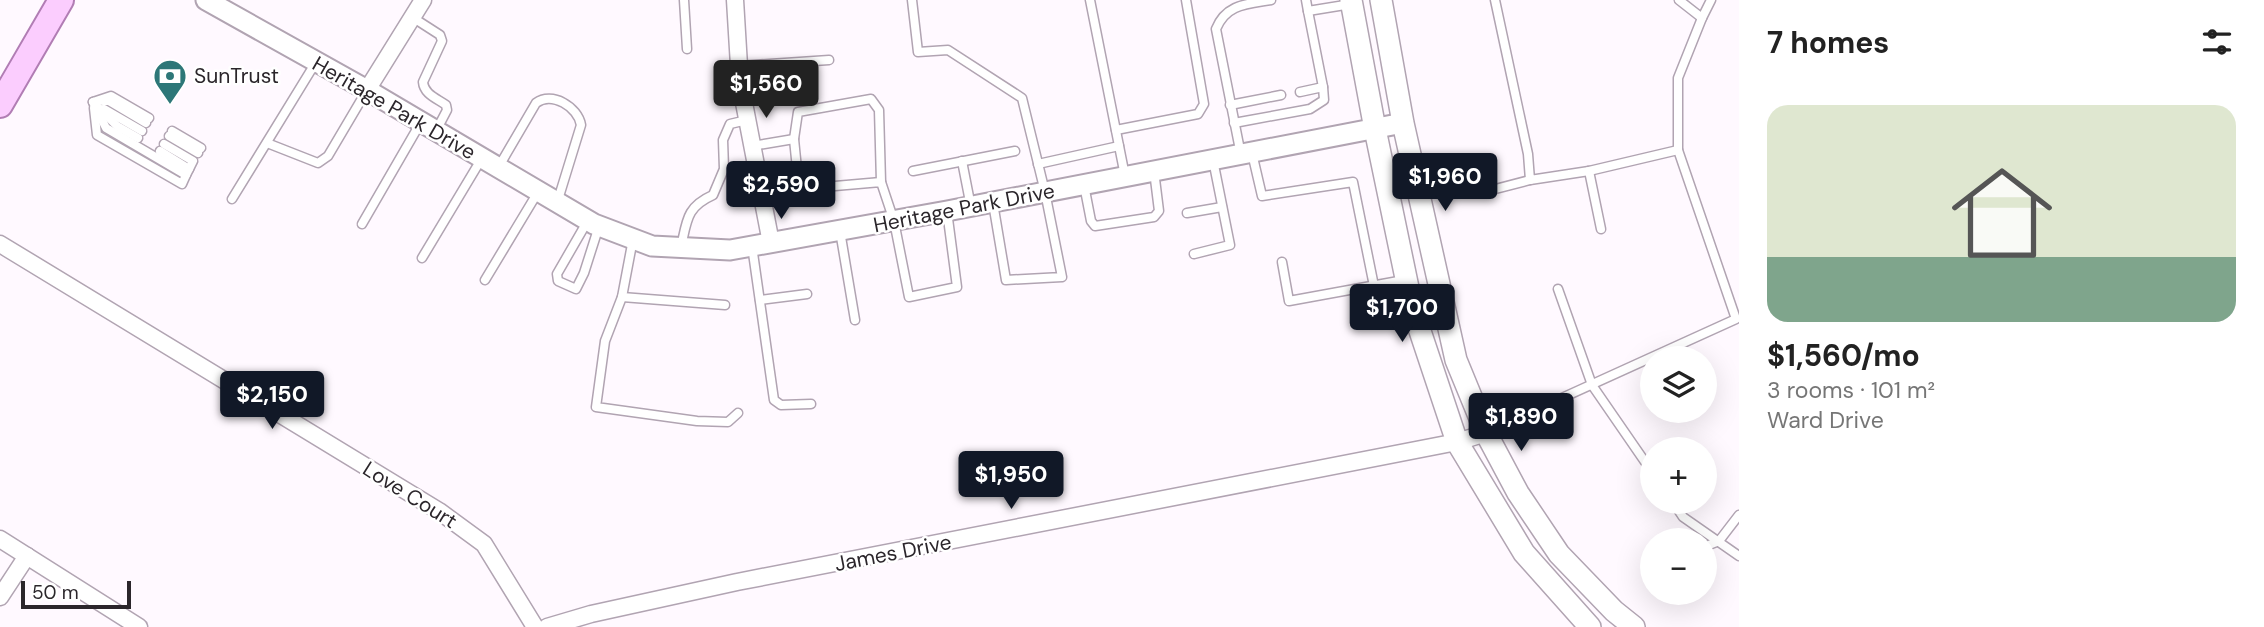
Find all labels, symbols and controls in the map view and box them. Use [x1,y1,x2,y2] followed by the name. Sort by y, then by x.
[1767,23,1889,62] text: 7 homes
[2198,23,2236,61] icon: filters
[307,50,481,166] street label: Heritage Park Drive
[151,57,189,106] bank icon: SunTrust
[709,60,823,120] pin: $1,560
[194,62,279,90] place label: SunTrust
[729,68,803,98] text: $1,560
[1939,150,2065,276] icon: home
[1388,154,1502,213] pin: $1,960
[1408,161,1482,191] text: $1,960
[724,162,838,221] pin: $2,590
[742,169,820,199] text: $2,590
[871,177,1057,239] street label: Heritage Park Drive
[1345,284,1459,344] pin: $1,700
[1366,292,1438,322] text: $1,700
[1767,336,1920,375] text: $1,560/mo
[1640,346,1717,605] map controls
[1640,346,1717,423] button: layers
[215,372,329,431] pin: $2,150
[1767,375,1935,405] text: 3 rooms · 101 m²
[236,379,308,409] text: $2,150
[1464,393,1578,453] pin: $1,890
[1485,401,1557,431] text: $1,890
[1767,405,1884,435] text: Ward Drive
[1640,437,1717,514] button: +
[954,452,1068,511] pin: $1,950
[358,455,462,535] street label: Love Court
[974,459,1048,489] text: $1,950
[832,528,954,578] street label: James Drive
[1640,528,1717,605] button: −
[21,578,131,610] scale bar
[32,580,79,605] text: 50 m

